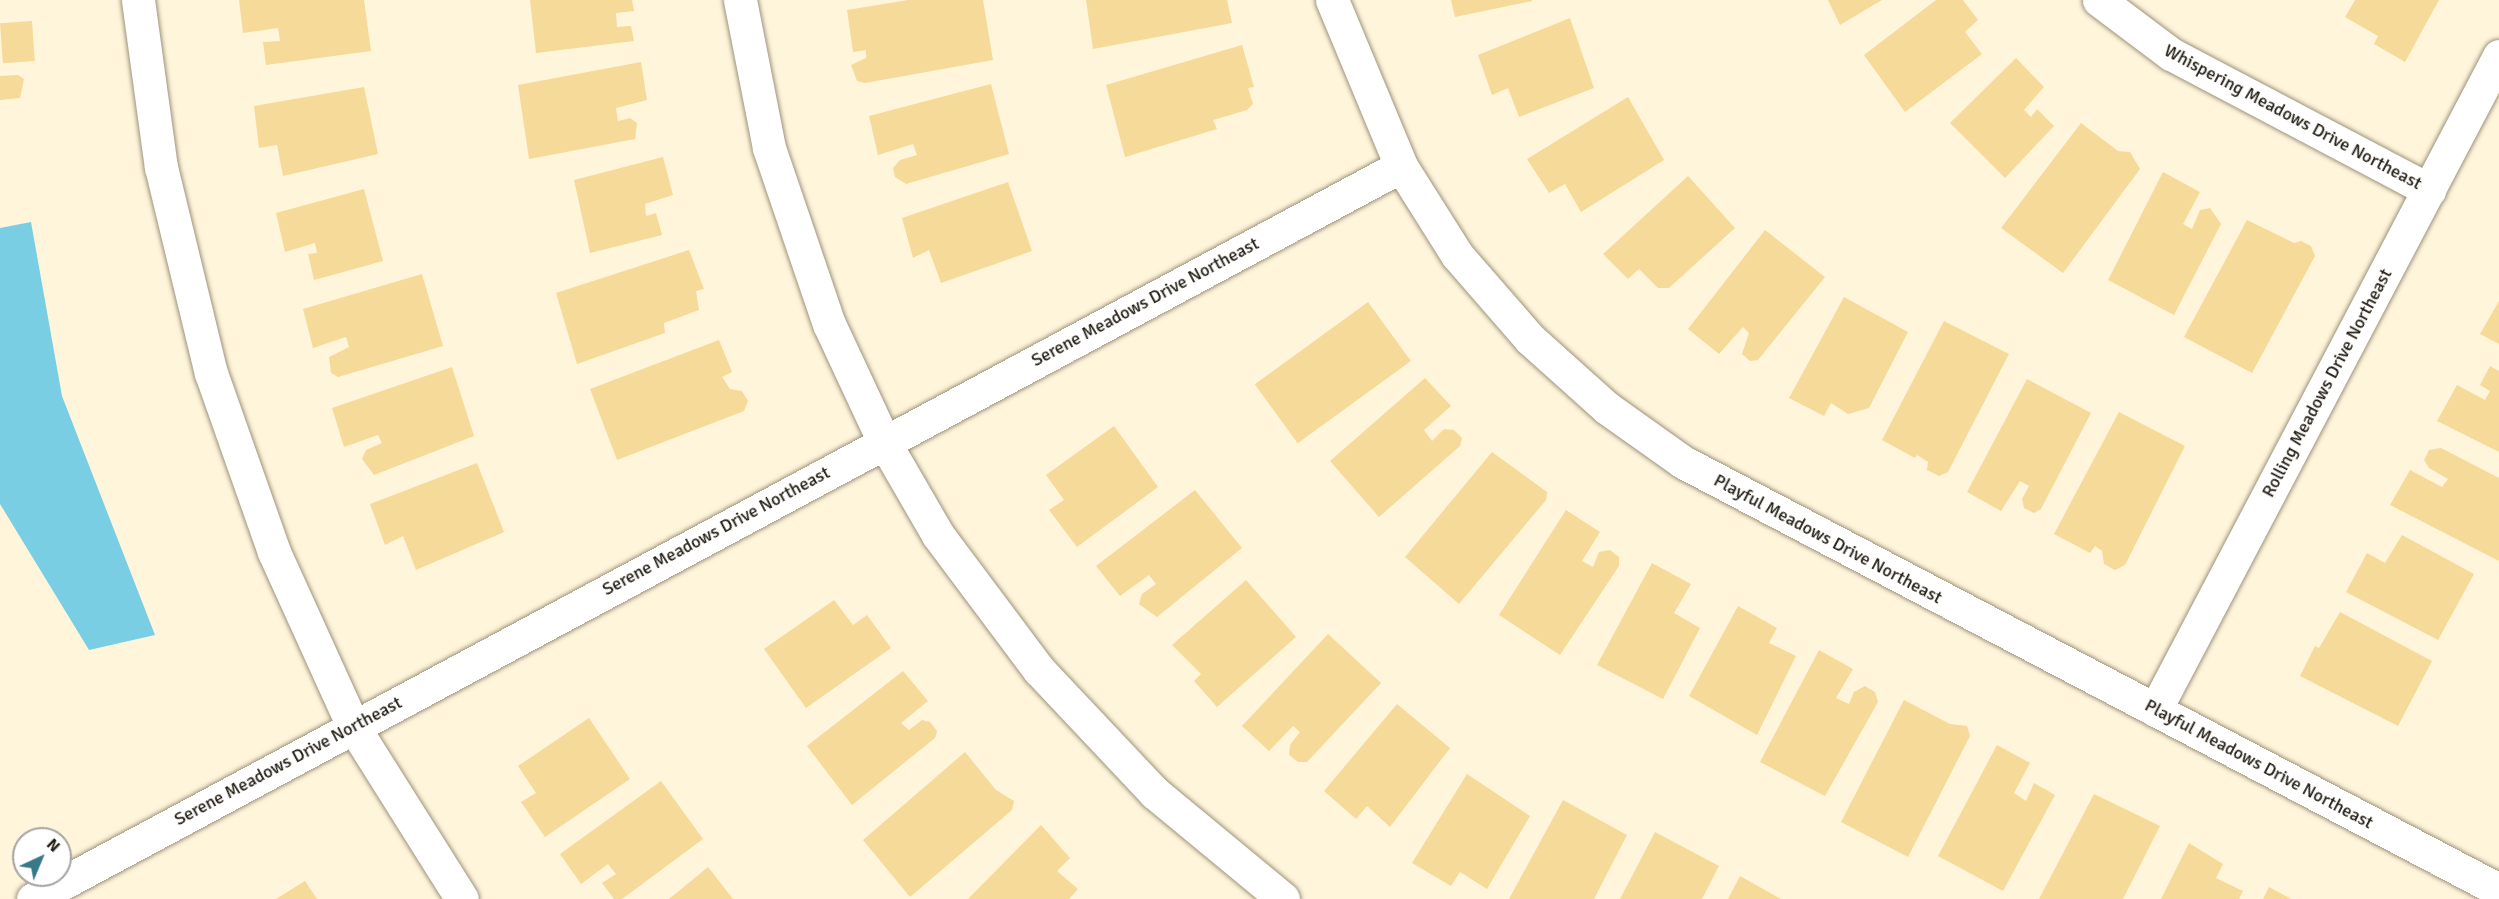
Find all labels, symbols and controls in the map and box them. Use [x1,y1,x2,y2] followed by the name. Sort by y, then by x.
[2160,40,2426,194] street label: Whispering Meadows Drive Northeast
[1028,233,1262,371] street label: Serene Meadows Drive Northeast
[2257,265,2397,501] street label: Rolling Meadows Drive Northeast
[599,462,833,600] street label: Serene Meadows Drive Northeast
[1710,469,1946,609] street label: Playful Meadows Drive Northeast
[171,692,405,830] street label: Serene Meadows Drive Northeast
[2141,694,2377,834] street label: Playful Meadows Drive Northeast
[12,827,72,887] north arrow
[42,834,64,857] text: N

